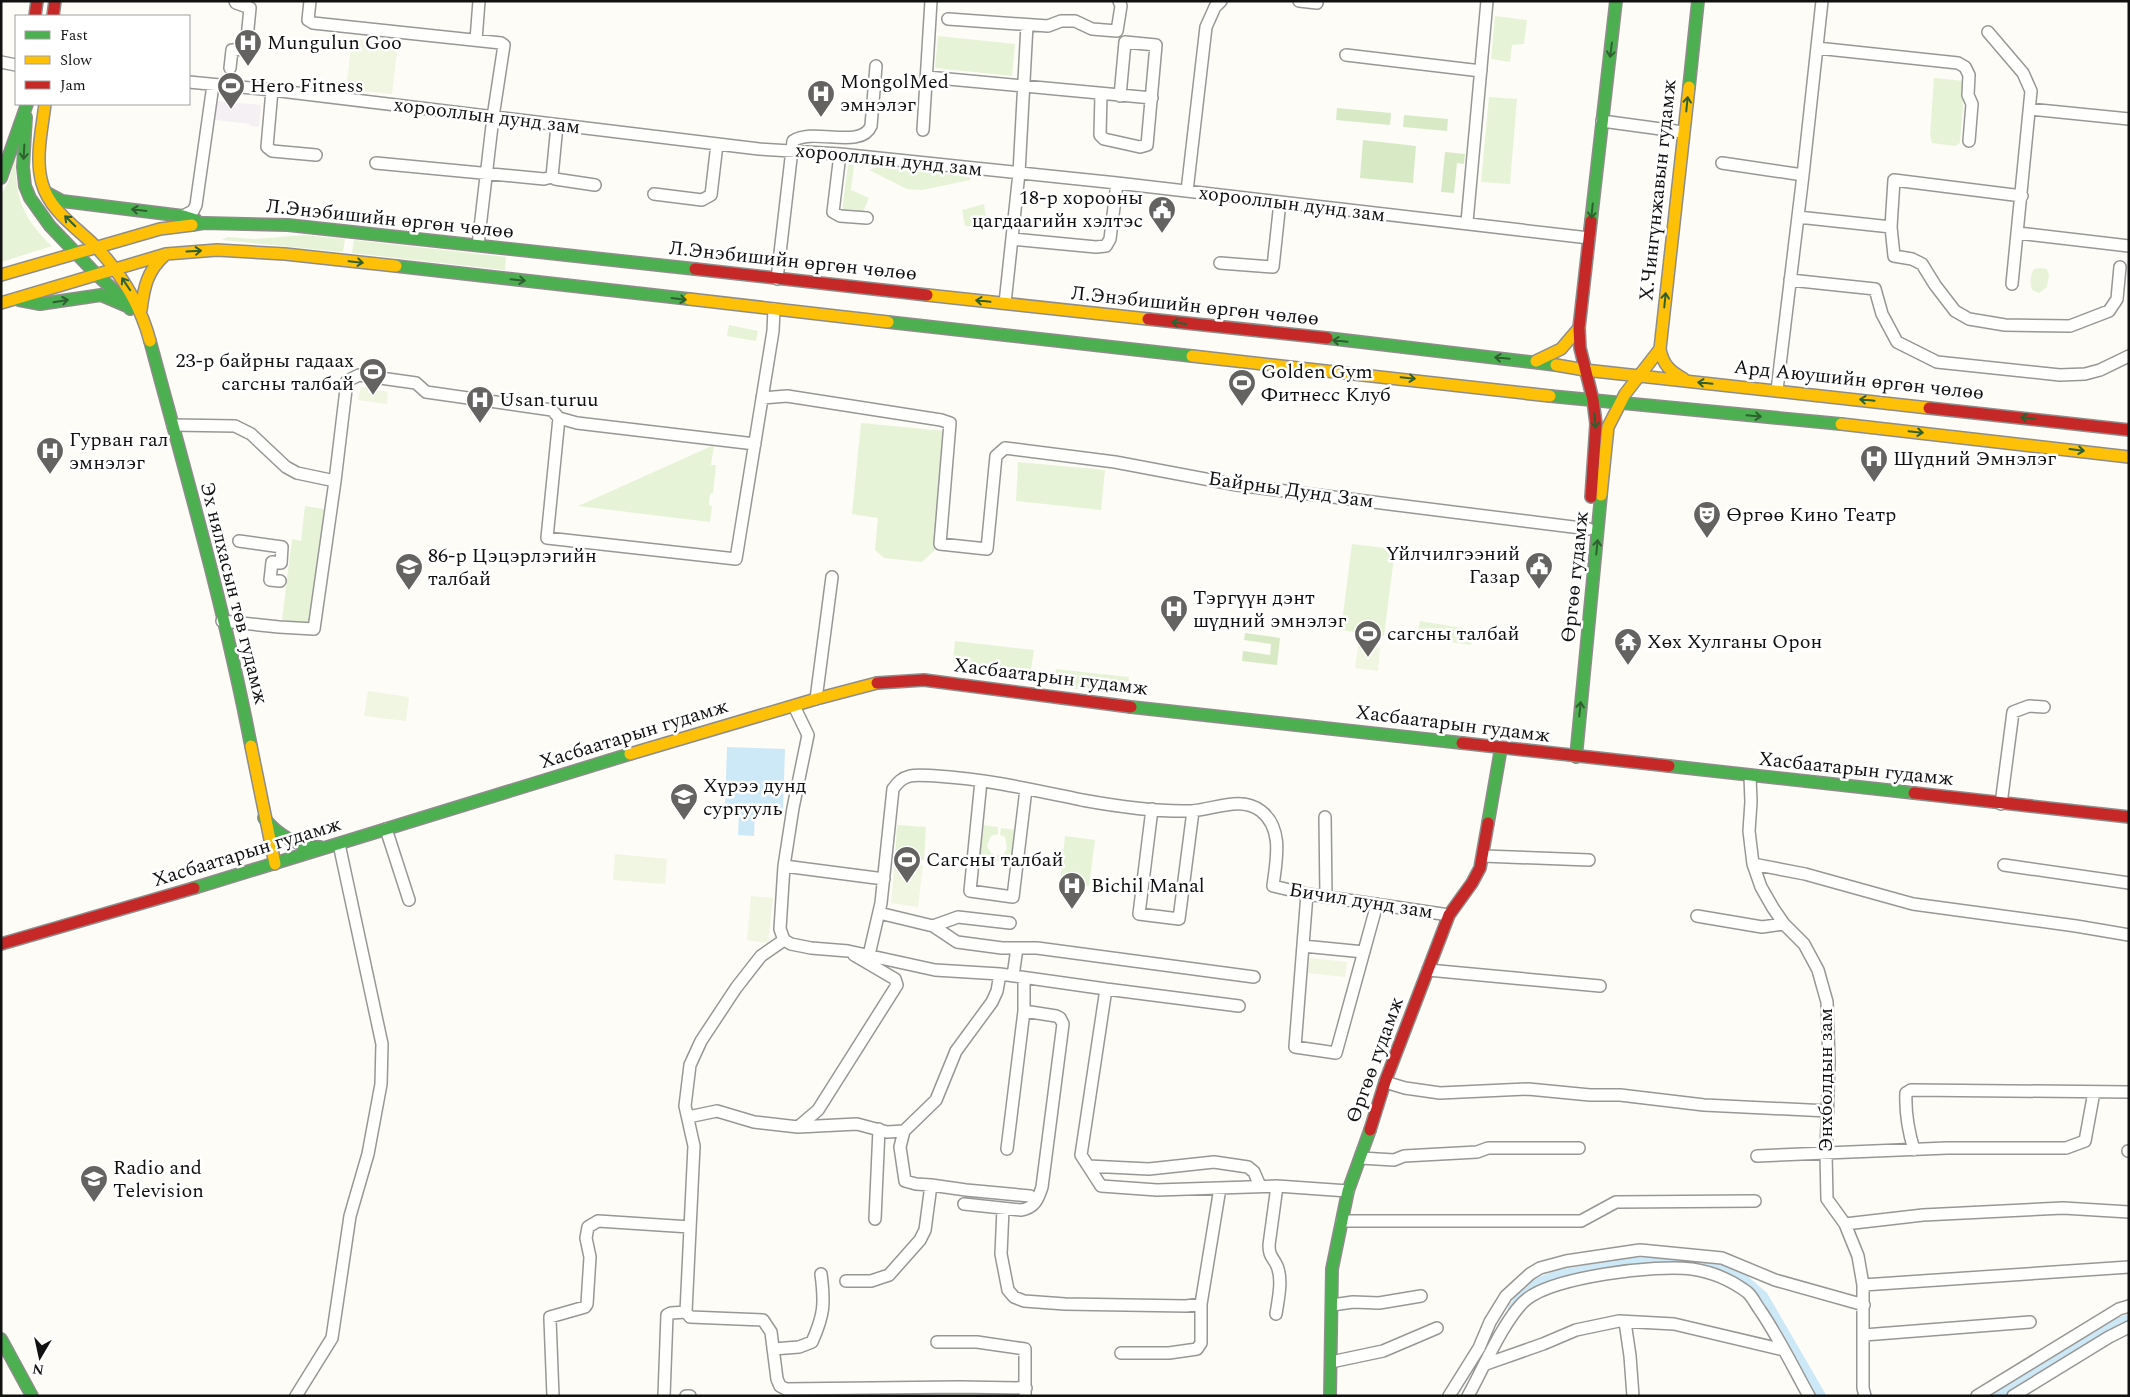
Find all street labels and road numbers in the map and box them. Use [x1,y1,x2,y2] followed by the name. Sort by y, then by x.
[1631,77,1685,302] street label: Х.Чингүнжавын гудамж
[392,90,582,142] street label: хорооллын дунд зам
[794,135,984,185] street label: хорооллын дунд зам
[1197,178,1387,230] street label: хорооллын дунд зам
[265,191,515,247] street label: Л.Энэбишийн өргөн чөлөө
[668,233,918,289] street label: Л.Энэбишийн өргөн чөлөө
[1070,278,1320,334] street label: Л.Энэбишийн өргөн чөлөө
[1732,352,1986,408] street label: Ард Аюушийн өргөн чөлөө
[1206,464,1376,516] street label: Байрны Дунд Зам
[192,479,276,708] street label: Эх нялхасын төв гудамж
[1553,509,1597,644] street label: Өргөө гудамж
[952,650,1151,704] street label: Хасбаатарын гудамж
[536,691,733,777] street label: Хасбаатарын гудамж
[1354,697,1553,751] street label: Хасбаатарын гудамж
[1757,744,1955,794] street label: Хасбаатарын гудамж
[149,809,346,895] street label: Хасбаатарын гудамж
[1287,875,1435,927] street label: Бичил дунд зам
[1338,992,1412,1127] street label: Өргөө гудамж
[1811,1008,1841,1152] street label: Энхболдын зам

